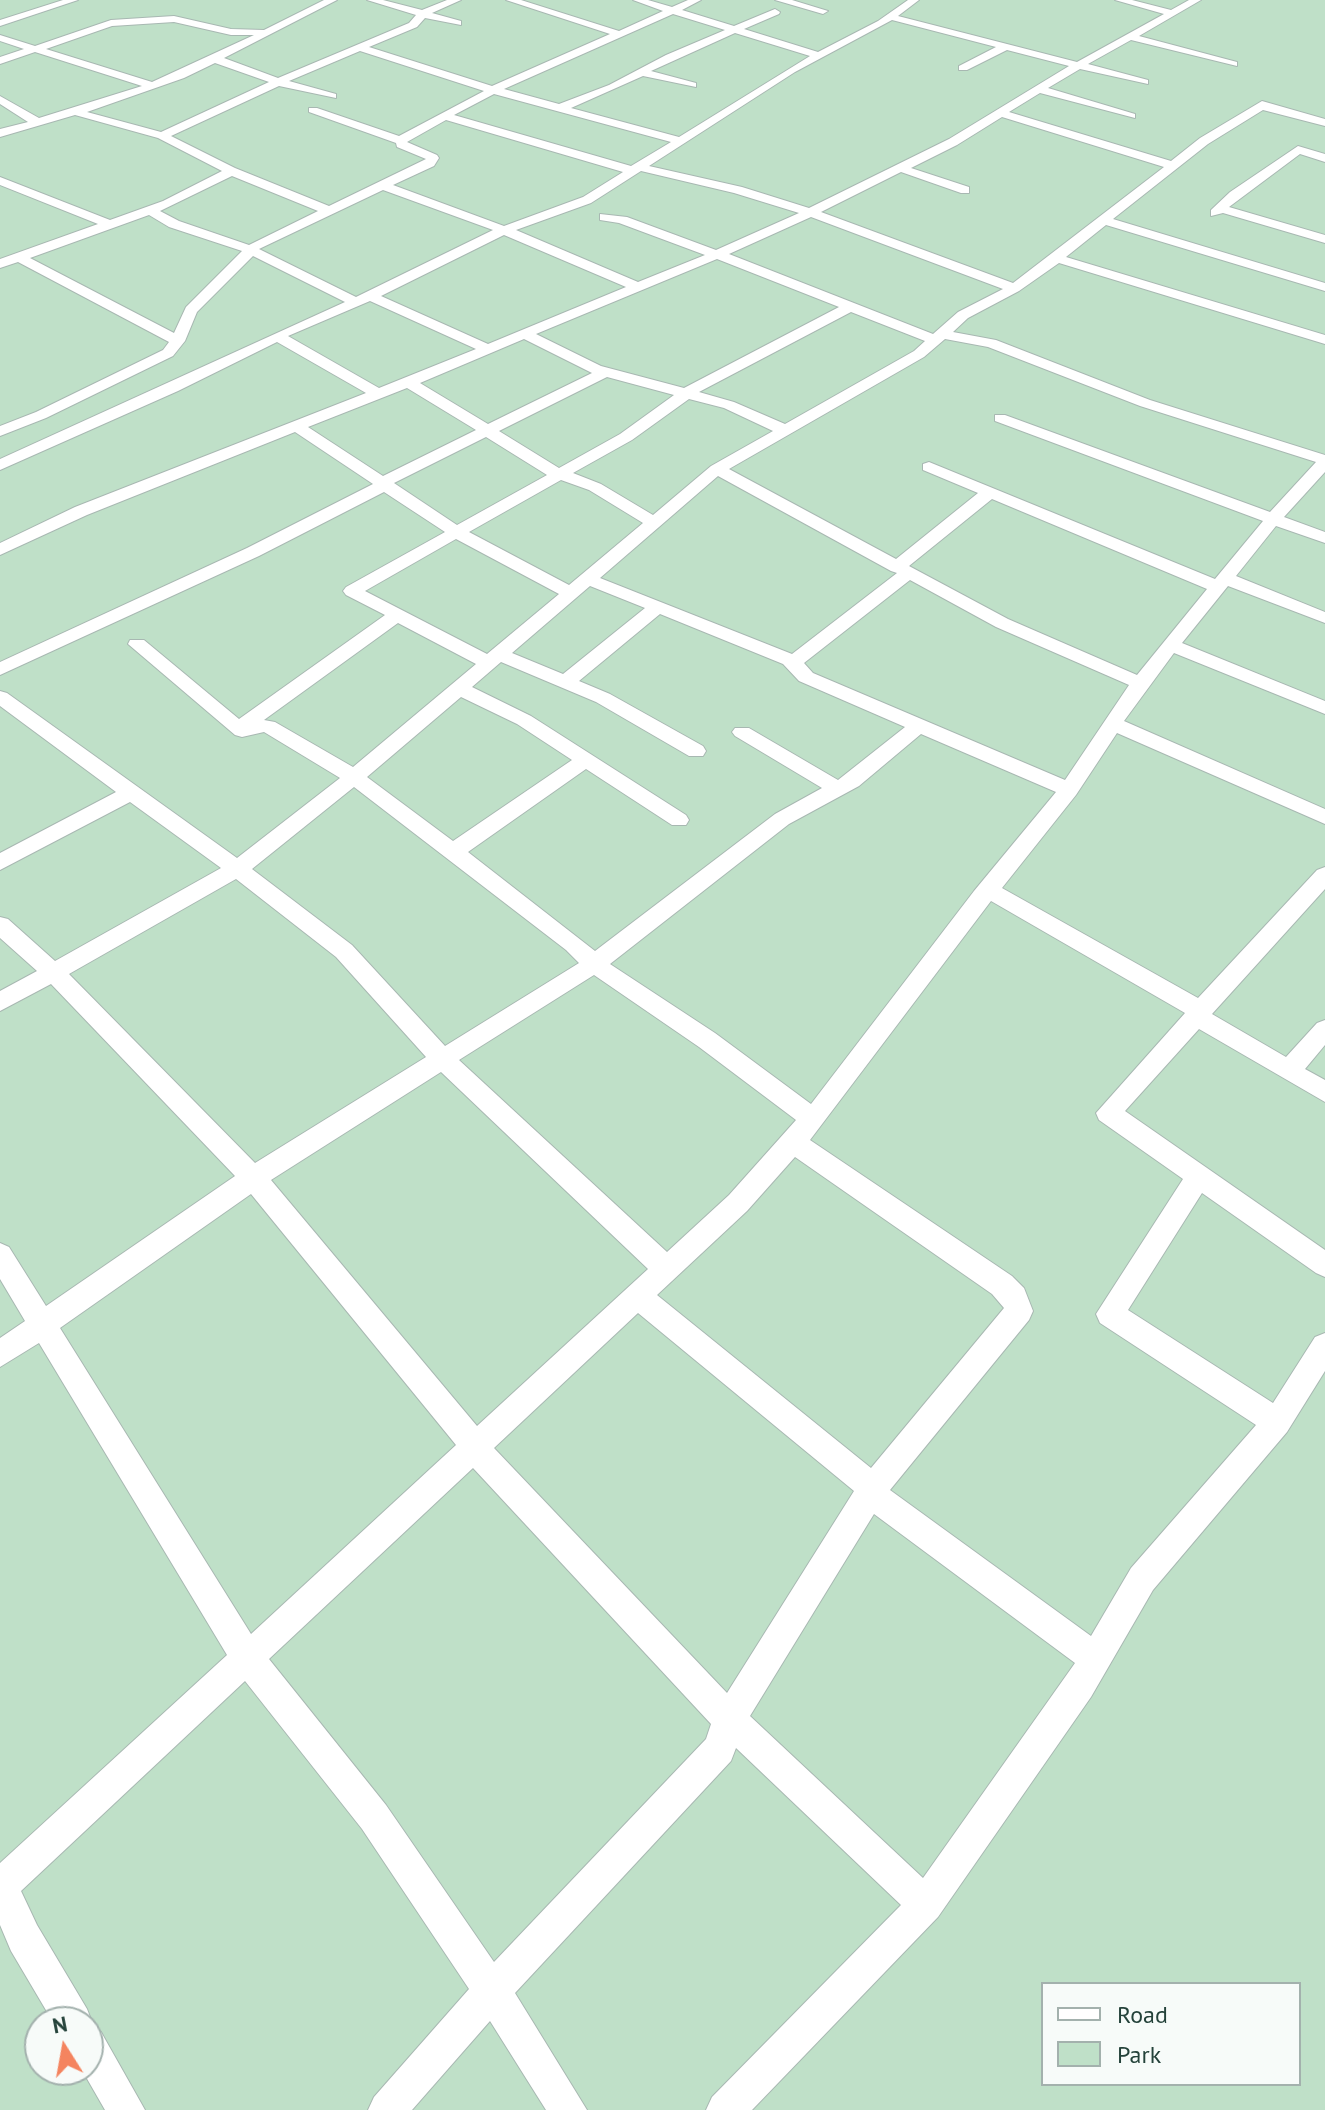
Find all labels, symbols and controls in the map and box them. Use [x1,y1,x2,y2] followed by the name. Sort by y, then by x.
[1041,1982,1301,2086] legend
[1117,1999,1168,2030] text: Road
[24,2006,104,2086] north arrow
[50,2009,70,2040] text: N
[1117,2039,1161,2070] text: Park

